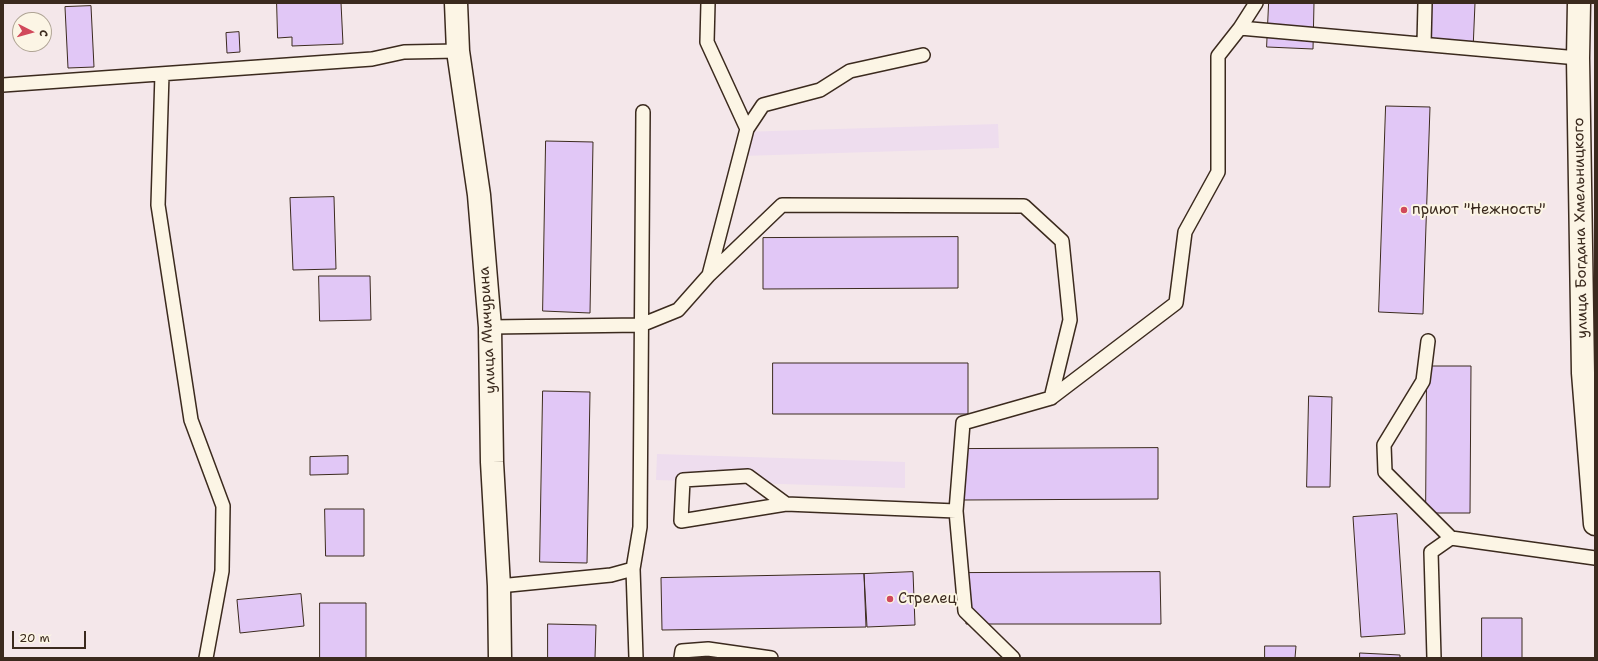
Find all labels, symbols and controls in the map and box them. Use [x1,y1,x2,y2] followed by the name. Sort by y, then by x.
[12,12,52,52] north arrow
[36,29,51,37] text: С
[1570,117,1592,339] street label: улица Богдана Хмельницкого
[1412,201,1546,219] place label: приют "Нежность"
[1399,205,1409,215] marker: приют "Нежность"
[476,266,500,394] street label: улица Мичурина
[898,590,957,608] place label: Стрелец
[885,594,895,604] marker: Стрелец
[14,623,88,649] scale bar
[19,630,50,646] text: 20 m

